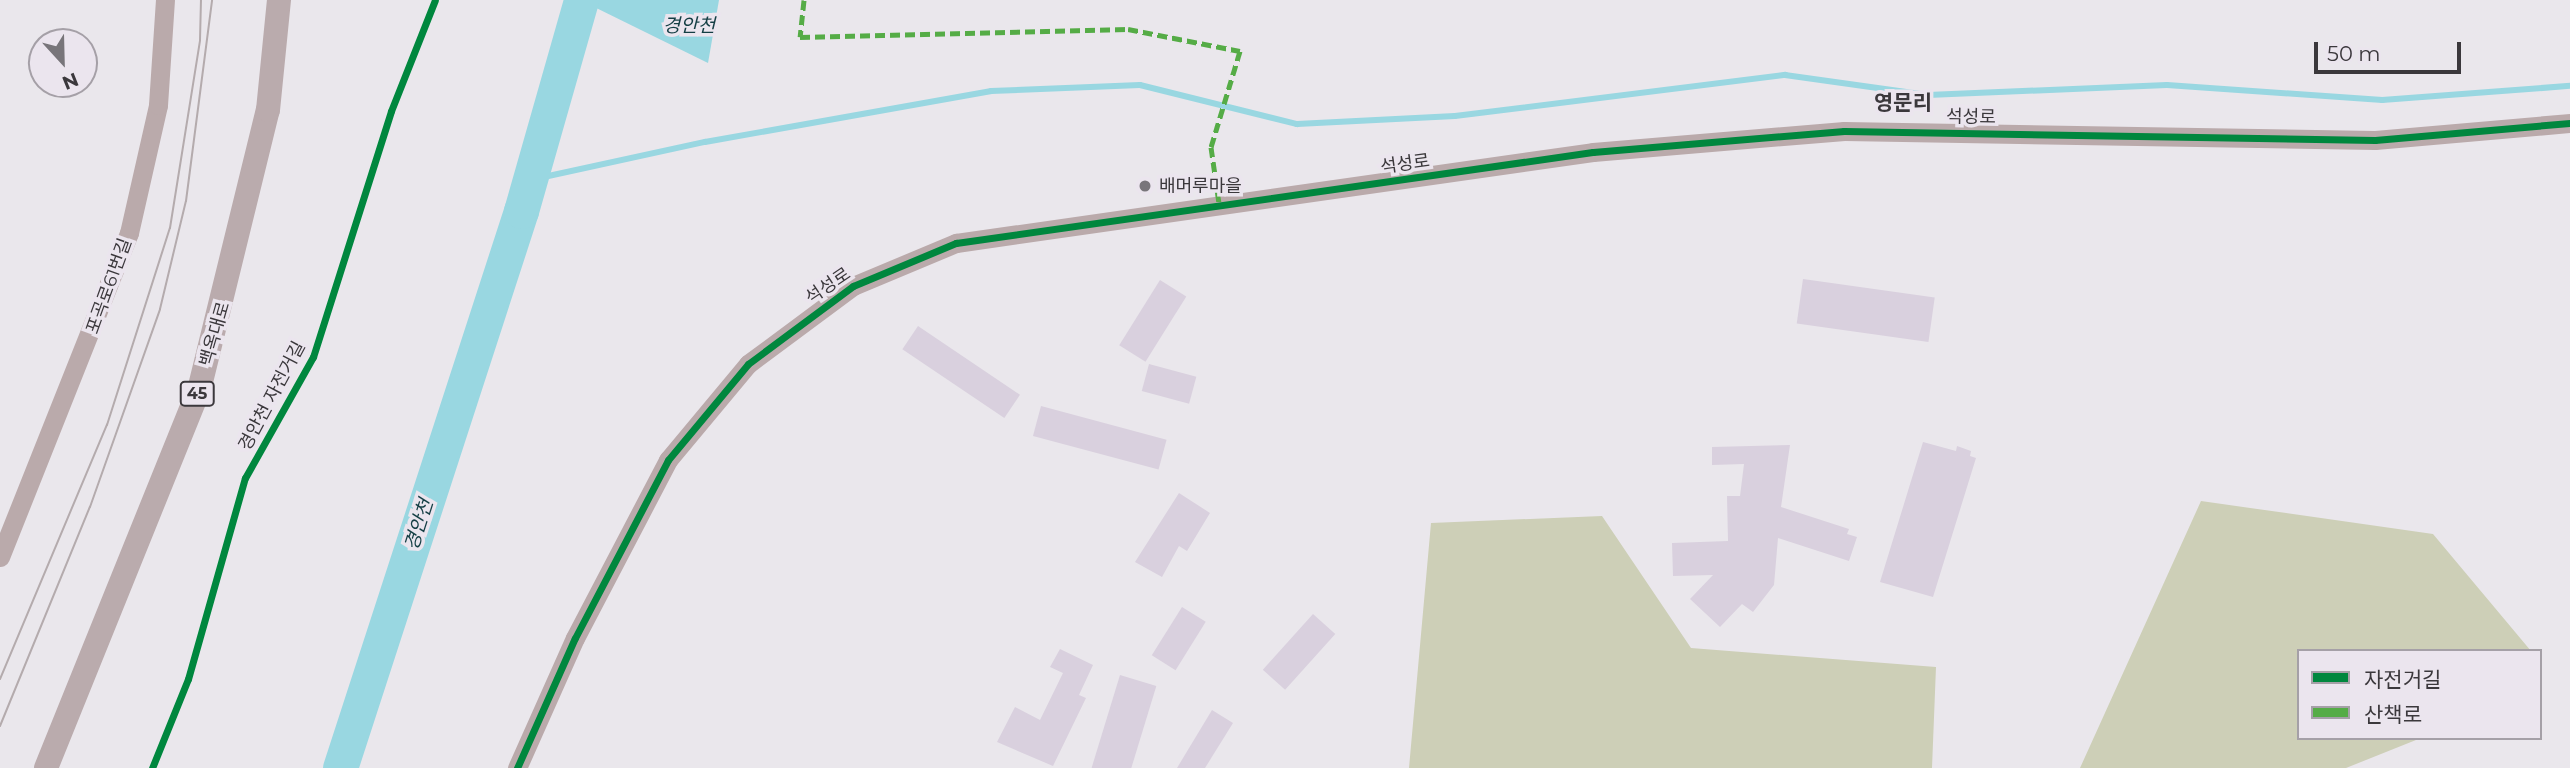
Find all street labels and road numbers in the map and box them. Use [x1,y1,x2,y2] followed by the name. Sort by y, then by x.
[1946,106,1996,128] street label: 석성로
[1379,150,1431,178] street label: 석성로
[82,235,136,337] street label: 포곡로61번길
[801,263,855,309] street label: 석성로
[195,299,235,369] street label: 백옥대로
[234,338,310,454] street label: 경안천 자전거길
[180,382,214,406] road number: 45

